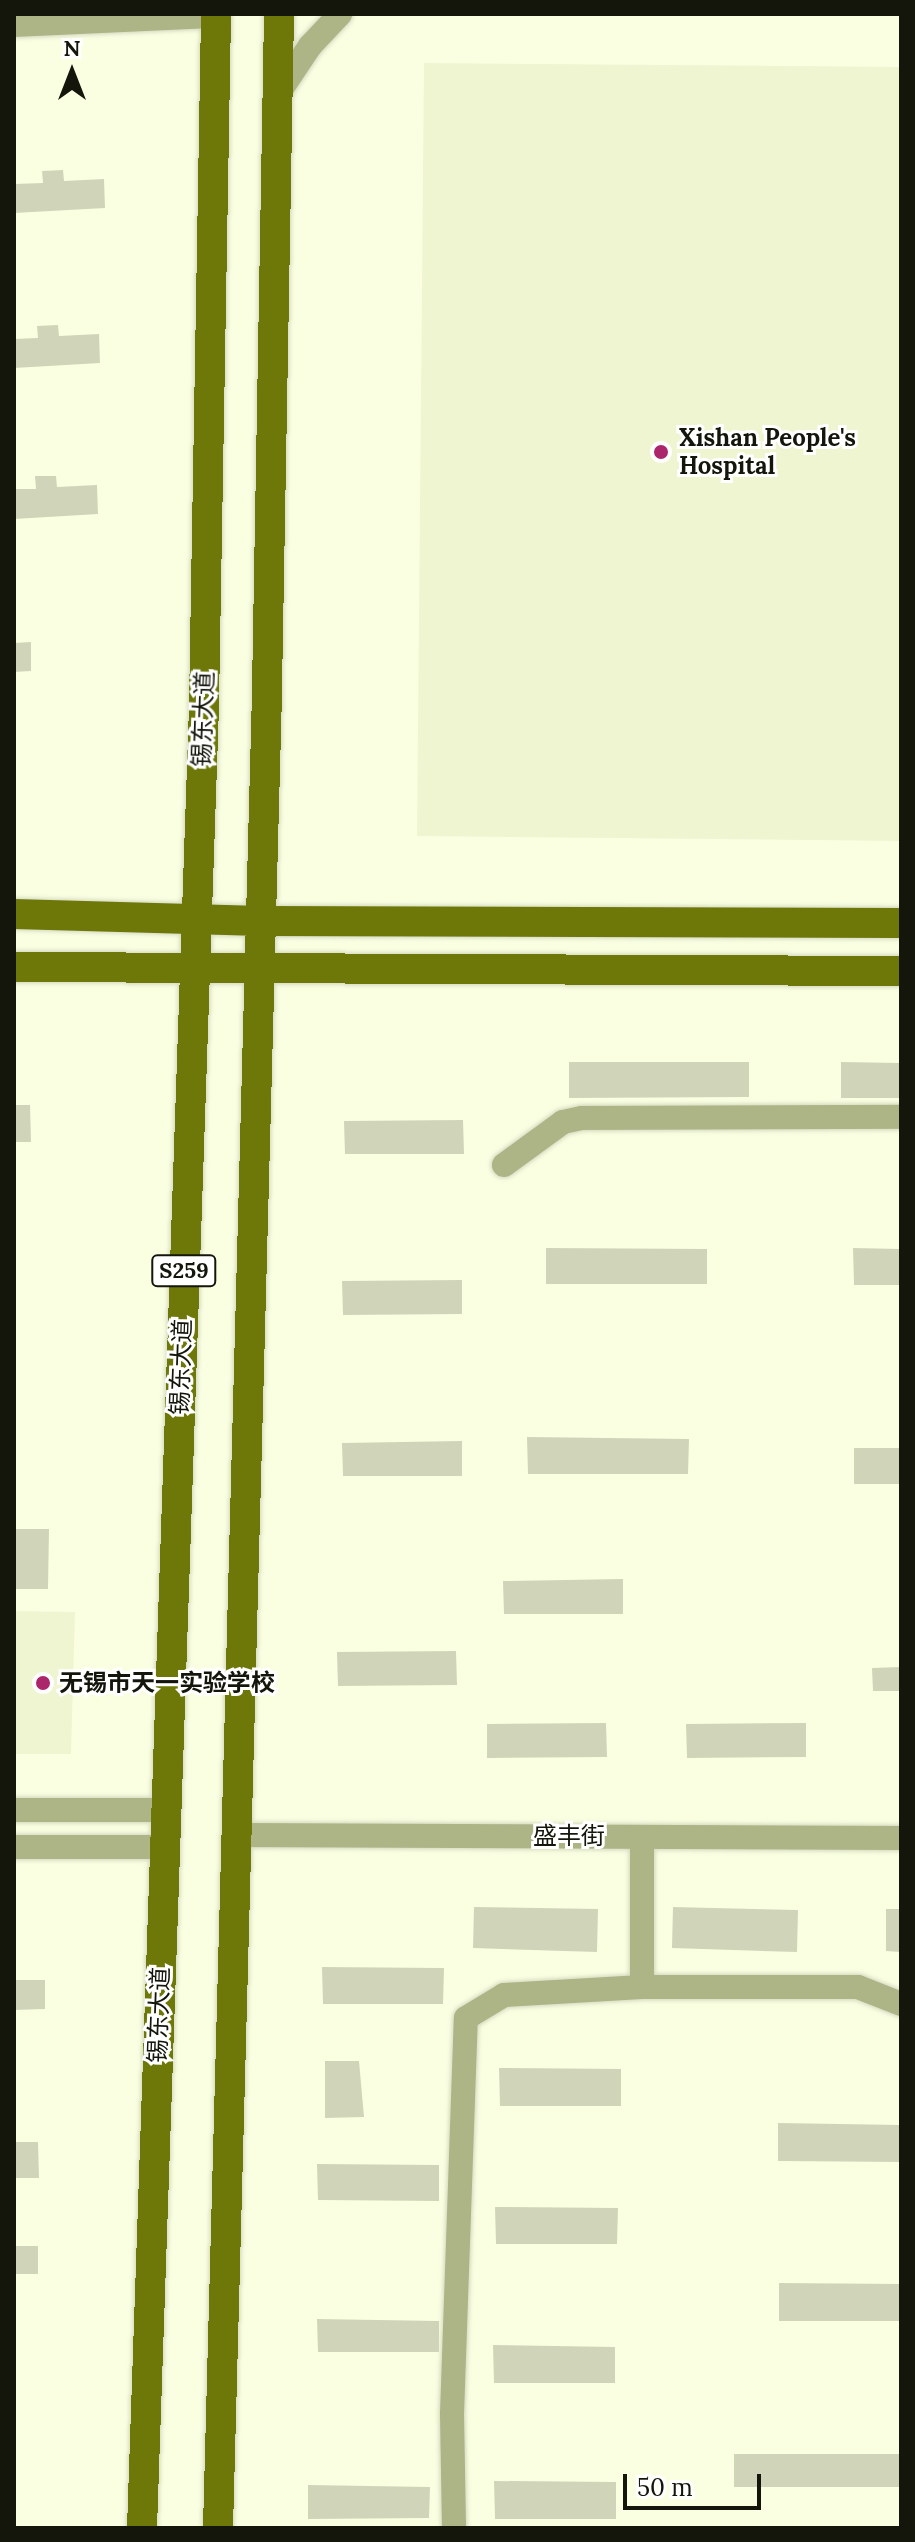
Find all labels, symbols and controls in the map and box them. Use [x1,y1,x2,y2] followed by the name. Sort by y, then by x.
[32,32,112,112] north arrow
[63,34,81,62] text: N
[679,424,856,480] place label: Xishan People's Hospital
[650,441,672,463] marker: Xishan People's Hospital
[187,671,219,767] street label: 锡东大道
[150,1253,218,1289] road number: S259
[165,1319,197,1415] street label: 锡东大道
[59,1669,275,1697] place label: 无锡市天一实验学校
[34,1674,52,1692] marker: 无锡市天一实验学校
[533,1822,605,1850] street label: 盛丰街
[143,1967,175,2063] street label: 锡东大道
[627,2458,765,2508] scale bar
[637,2472,693,2503] text: 50 m

